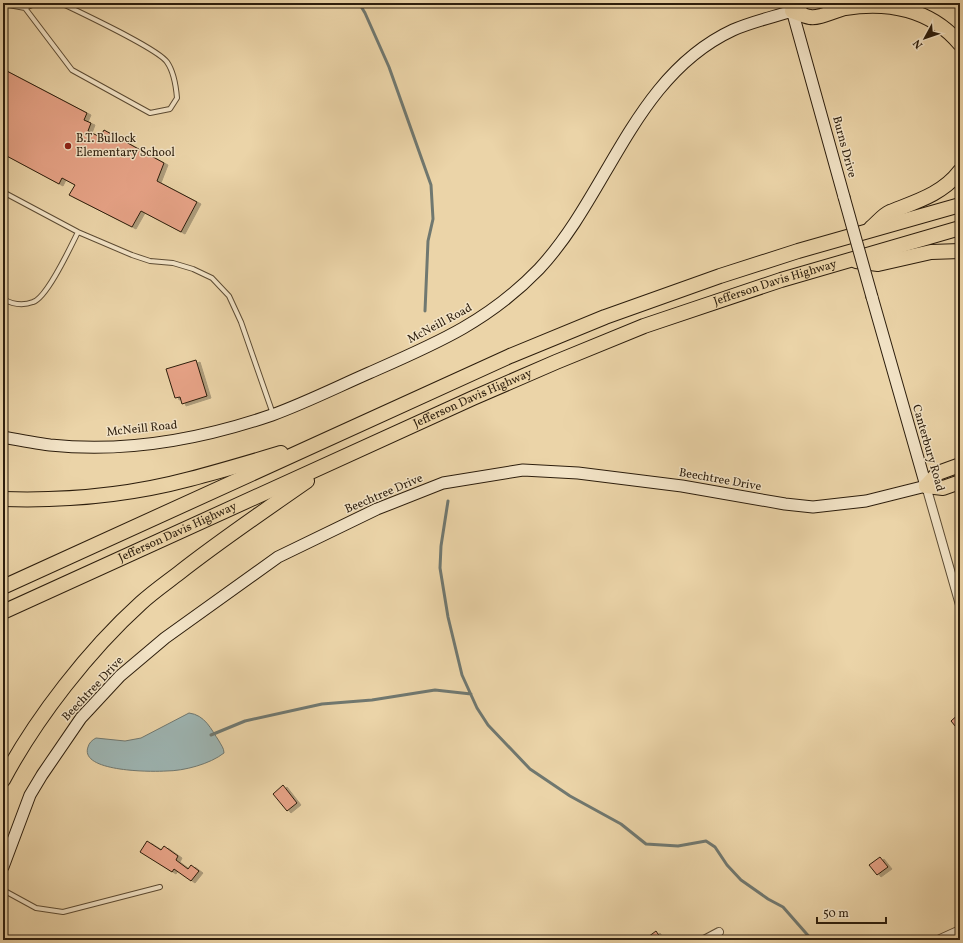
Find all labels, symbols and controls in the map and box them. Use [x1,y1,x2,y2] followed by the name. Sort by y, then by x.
[905,18,945,58] north arrow
[910,36,927,51] text: N
[828,114,860,180] street label: Burns Drive
[76,131,175,161] place label: B.T. Bullock Elementary School
[63,141,73,151] marker: B.T. Bullock Elementary School
[711,256,839,310] street label: Jefferson Davis Highway
[405,300,475,348] street label: McNeill Road
[411,365,535,432] street label: Jefferson Davis Highway
[908,403,948,494] street label: Canterbury Road
[106,417,178,441] street label: McNeill Road
[678,465,763,495] street label: Beechtree Drive
[342,470,426,518] street label: Beechtree Drive
[116,498,240,566] street label: Jefferson Davis Highway
[59,653,127,725] street label: Beechtree Drive
[817,899,886,925] scale bar
[823,906,849,922] text: 50 m

